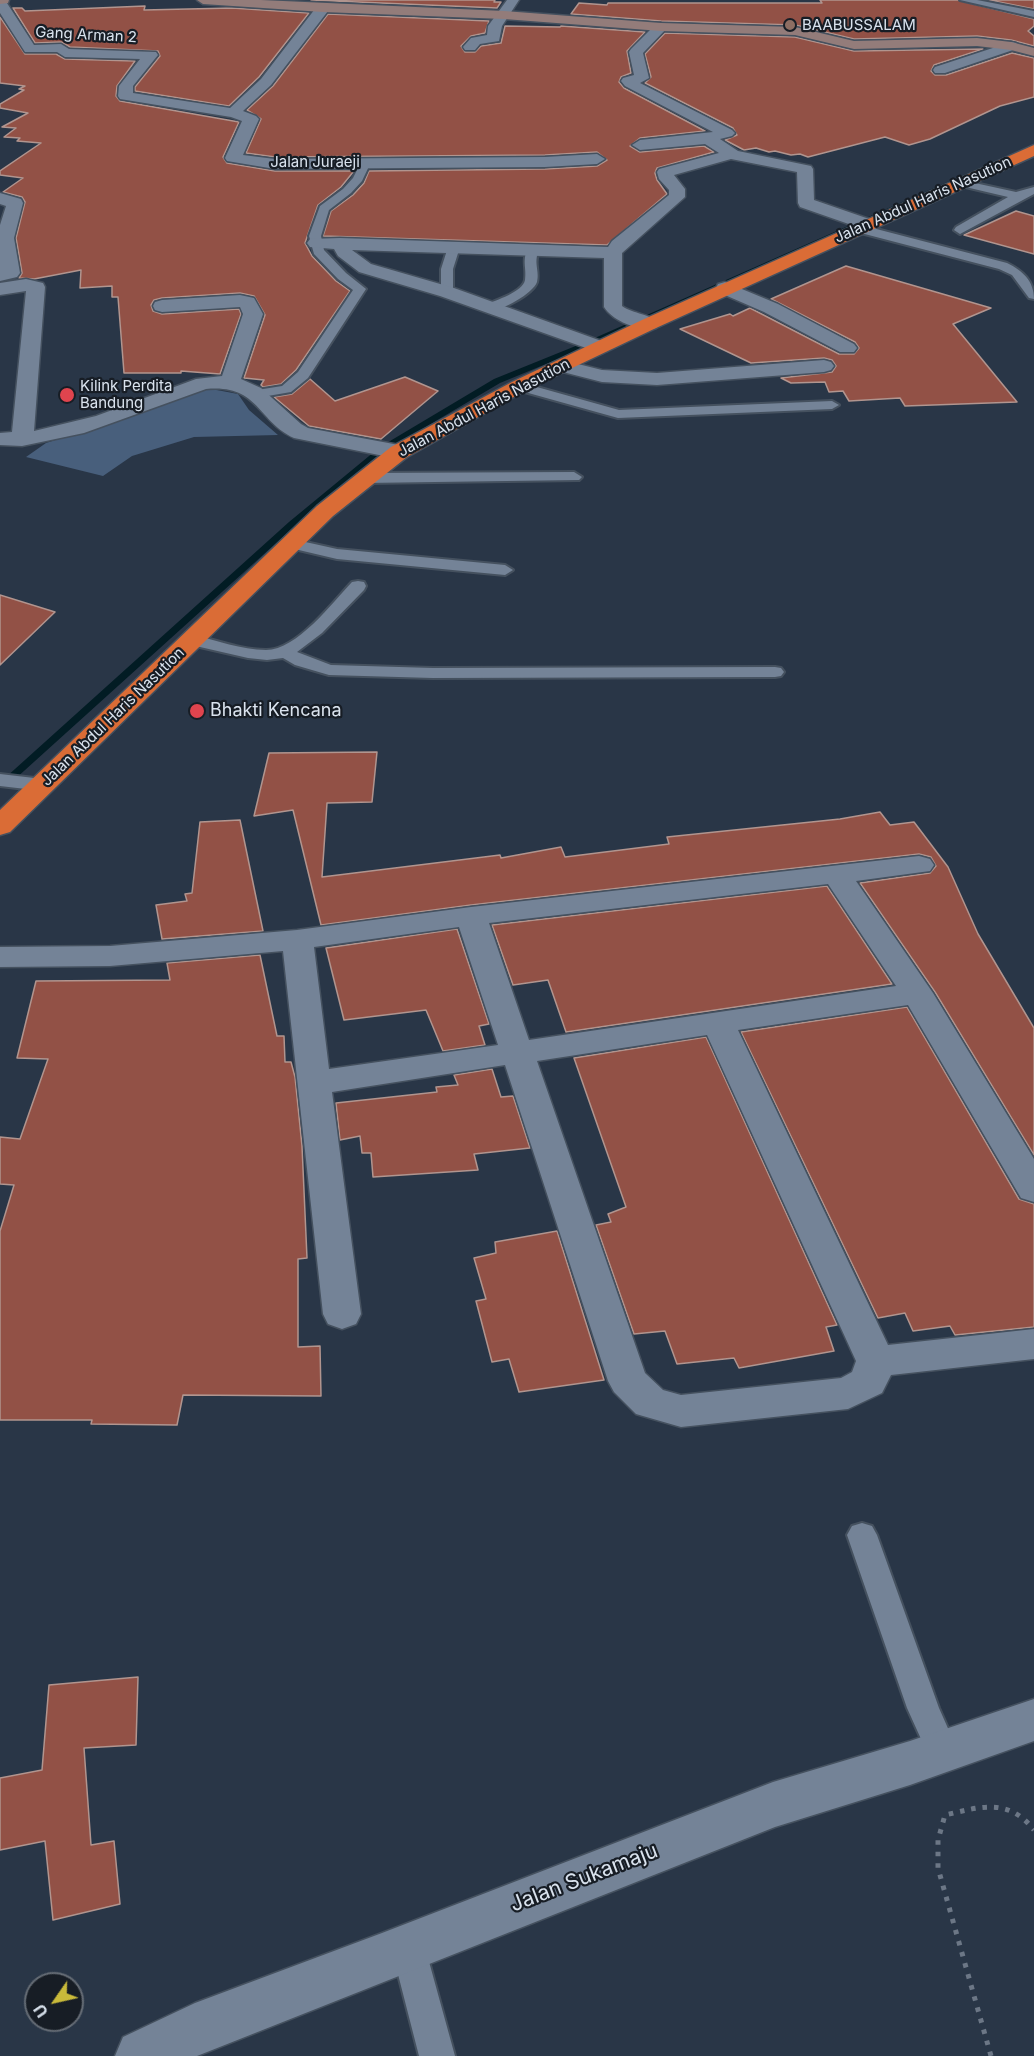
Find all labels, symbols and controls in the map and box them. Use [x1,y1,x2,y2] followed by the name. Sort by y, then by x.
[802,16,916,34] place label: BAABUSSALAM
[783,18,797,32] marker: BAABUSSALAM
[35,23,137,47] street label: Gang Arman 2
[270,153,360,171] street label: Jalan Juraeji
[832,153,1014,247] street label: Jalan Abdul Haris Nasution
[395,355,573,461] street label: Jalan Abdul Haris Nasution
[80,377,172,412] place label: Kilink Perdita Bandung
[58,386,76,404] marker: Kilink Perdita Bandung
[38,644,188,790] street label: Jalan Abdul Haris Nasution
[210,700,342,722] place label: Bhakti Kencana
[188,702,206,720] marker: Bhakti Kencana
[507,1838,661,1918] street label: Jalan Sukamaju
[24,1972,84,2032] north arrow
[29,2000,52,2021] text: U

